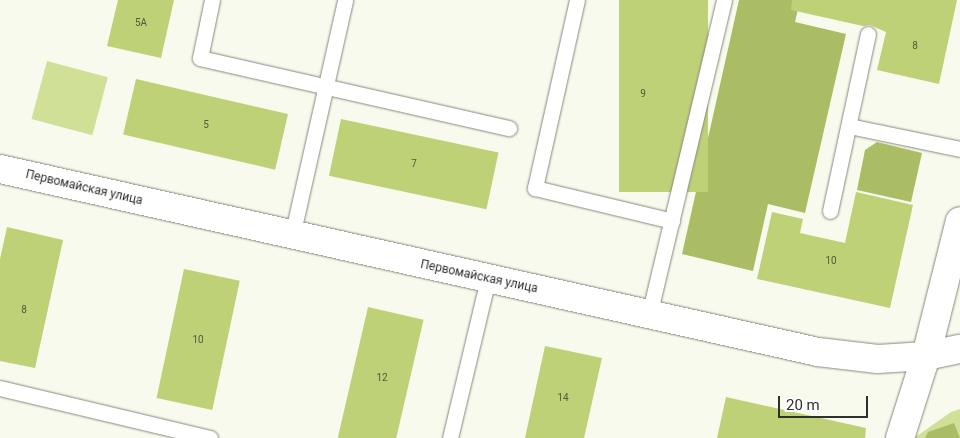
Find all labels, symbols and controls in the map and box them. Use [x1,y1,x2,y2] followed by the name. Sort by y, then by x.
[135,17,147,29] house number: 5А
[912,40,918,52] house number: 8
[640,88,646,100] house number: 9
[203,119,209,131] house number: 5
[411,158,417,170] house number: 7
[24,168,144,208] street label: Первомайская улица
[825,255,837,267] house number: 10
[419,258,539,296] street label: Первомайская улица
[21,304,27,316] house number: 8
[192,334,204,346] house number: 10
[376,372,388,384] house number: 12
[780,386,870,418] scale bar
[557,392,569,404] house number: 14
[786,396,820,414] text: 20 m

